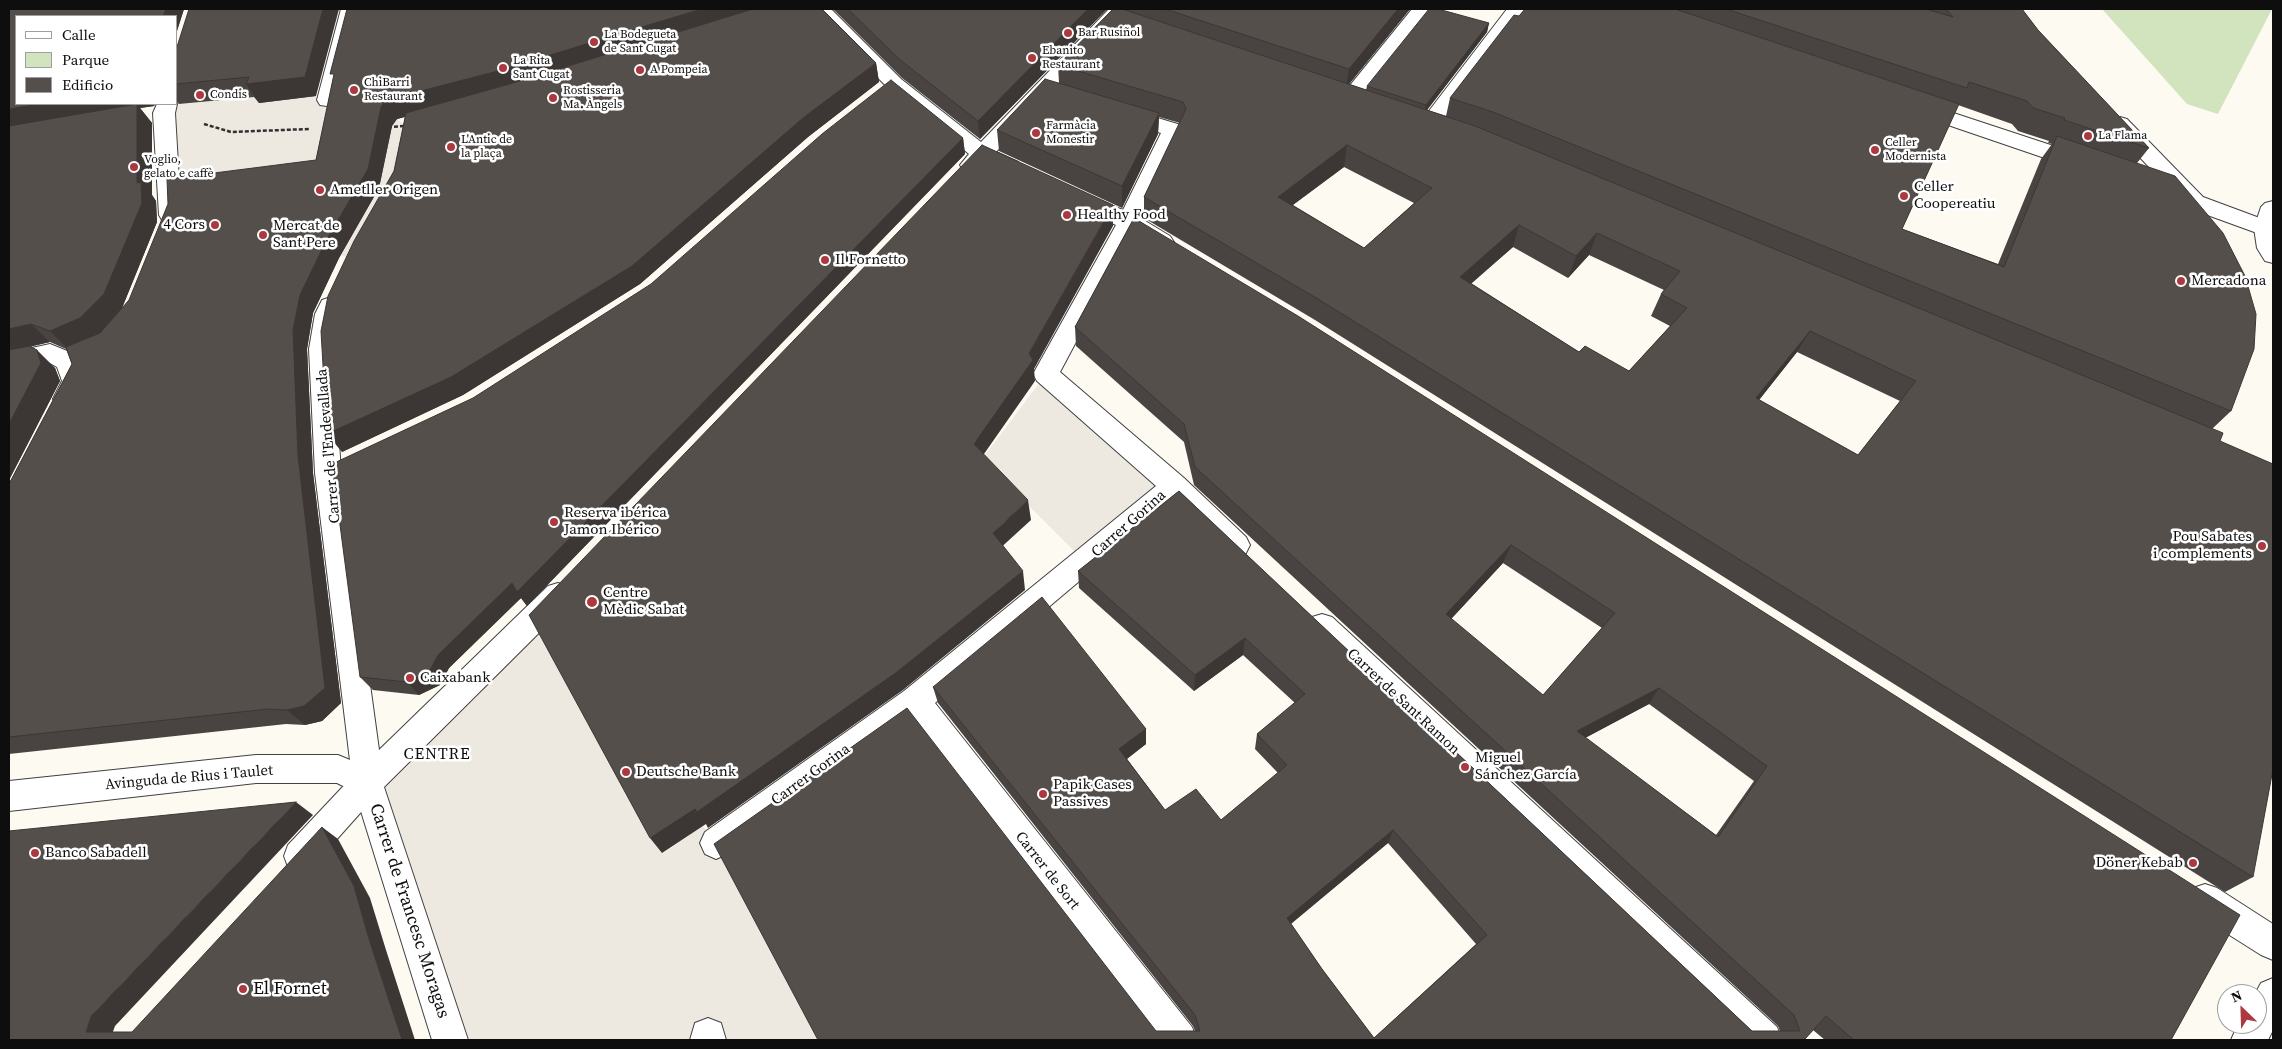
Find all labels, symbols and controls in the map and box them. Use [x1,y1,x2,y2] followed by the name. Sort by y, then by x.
[15,15,178,105] legend
[62,24,96,45] text: Calle
[1078,26,1140,40] place label: Bar Rusiñol
[1062,27,1074,39] marker: Bar Rusiñol
[604,28,676,56] place label: La Bodegueta de Sant Cugat
[588,36,600,48] marker: La Bodegueta de Sant Cugat
[1042,44,1100,72] place label: Ebanito Restaurant
[62,49,109,70] text: Parque
[1026,52,1038,64] marker: Ebanito Restaurant
[513,54,569,82] place label: La Rita Sant Cugat
[497,62,509,74] marker: La Rita Sant Cugat
[650,63,708,77] place label: A Pompeia
[634,64,646,76] marker: A Pompeia
[62,74,113,95] text: Edificio
[364,76,422,104] place label: ChiBarri Restaurant
[348,84,360,96] marker: ChiBarri Restaurant
[563,84,622,112] place label: Rostisseria Ma. Àngels
[210,88,247,102] place label: Condis
[194,89,206,101] marker: Condis
[547,92,559,104] marker: Rostisseria Ma. Àngels
[1046,119,1096,147] place label: Farmàcia Monestir
[1030,127,1042,139] marker: Farmàcia Monestir
[2098,129,2147,143] place label: La Flama
[2082,130,2094,142] marker: La Flama
[461,133,512,161] place label: L'Antic de la plaça
[1885,136,1946,164] place label: Celler Modernista
[445,141,457,153] marker: L'Antic de la plaça
[1869,144,1881,156] marker: Celler Modernista
[144,153,214,181] place label: Voglio, gelato e caffè
[128,161,140,173] marker: Voglio, gelato e caffè
[1914,178,1996,213] place label: Celler Coopereatiu
[330,181,438,199] place label: Ametller Origen
[314,184,326,196] marker: Ametller Origen
[1898,190,1910,202] marker: Celler Coopereatiu
[1077,206,1166,224] place label: Healthy Food
[1061,209,1073,221] marker: Healthy Food
[164,216,205,234] place label: 4 Cors
[273,217,340,252] place label: Mercat de Sant Pere
[209,219,221,231] marker: 4 Cors
[257,229,269,241] marker: Mercat de Sant Pere
[835,251,906,269] place label: Il Fornetto
[819,254,831,266] marker: Il Fornetto
[2191,272,2266,290] place label: Mercadona
[2175,275,2187,287] marker: Mercadona
[313,368,345,524] street label: Carrer de l'Endevallada
[1088,487,1170,561] street label: Carrer Gorina
[564,504,667,539] place label: Reserva ibérica Jamon Ibérico
[548,516,560,528] marker: Reserva ibérica Jamon Ibérico
[2153,528,2252,563] place label: Pou Sabates i complements
[2256,540,2268,552] marker: Pou Sabates i complements
[603,584,684,619] place label: Centre Mèdic Sabat
[585,595,599,609] marker: Centre Mèdic Sabat
[1343,645,1463,759] street label: Carrer de Sant Ramon
[420,669,490,687] place label: Caixabank
[404,672,416,684] marker: Caixabank
[768,740,854,810] street label: Carrer Gorina
[403,745,471,765] district label: CENTRE
[1475,749,1577,784] place label: Miguel Sánchez García
[1459,761,1471,773] marker: Miguel Sánchez García
[104,762,274,794] street label: Avinguda de Rius i Taulet
[636,763,736,781] place label: Deutsche Bank
[620,766,632,778] marker: Deutsche Bank
[1053,776,1132,811] place label: Papik Cases Passives
[1037,788,1049,800] marker: Papik Cases Passives
[364,801,454,1021] street label: Carrer de Francesc Moragas
[1011,828,1083,914] street label: Carrer de Sort
[45,844,147,862] place label: Banco Sabadell
[29,847,41,859] marker: Banco Sabadell
[2095,854,2183,872] place label: Döner Kebab
[2187,857,2199,869] marker: Döner Kebab
[253,978,327,1000] place label: El Fornet
[237,983,249,995] marker: El Fornet
[2217,984,2267,1034] north arrow
[2228,985,2245,1007] text: N

